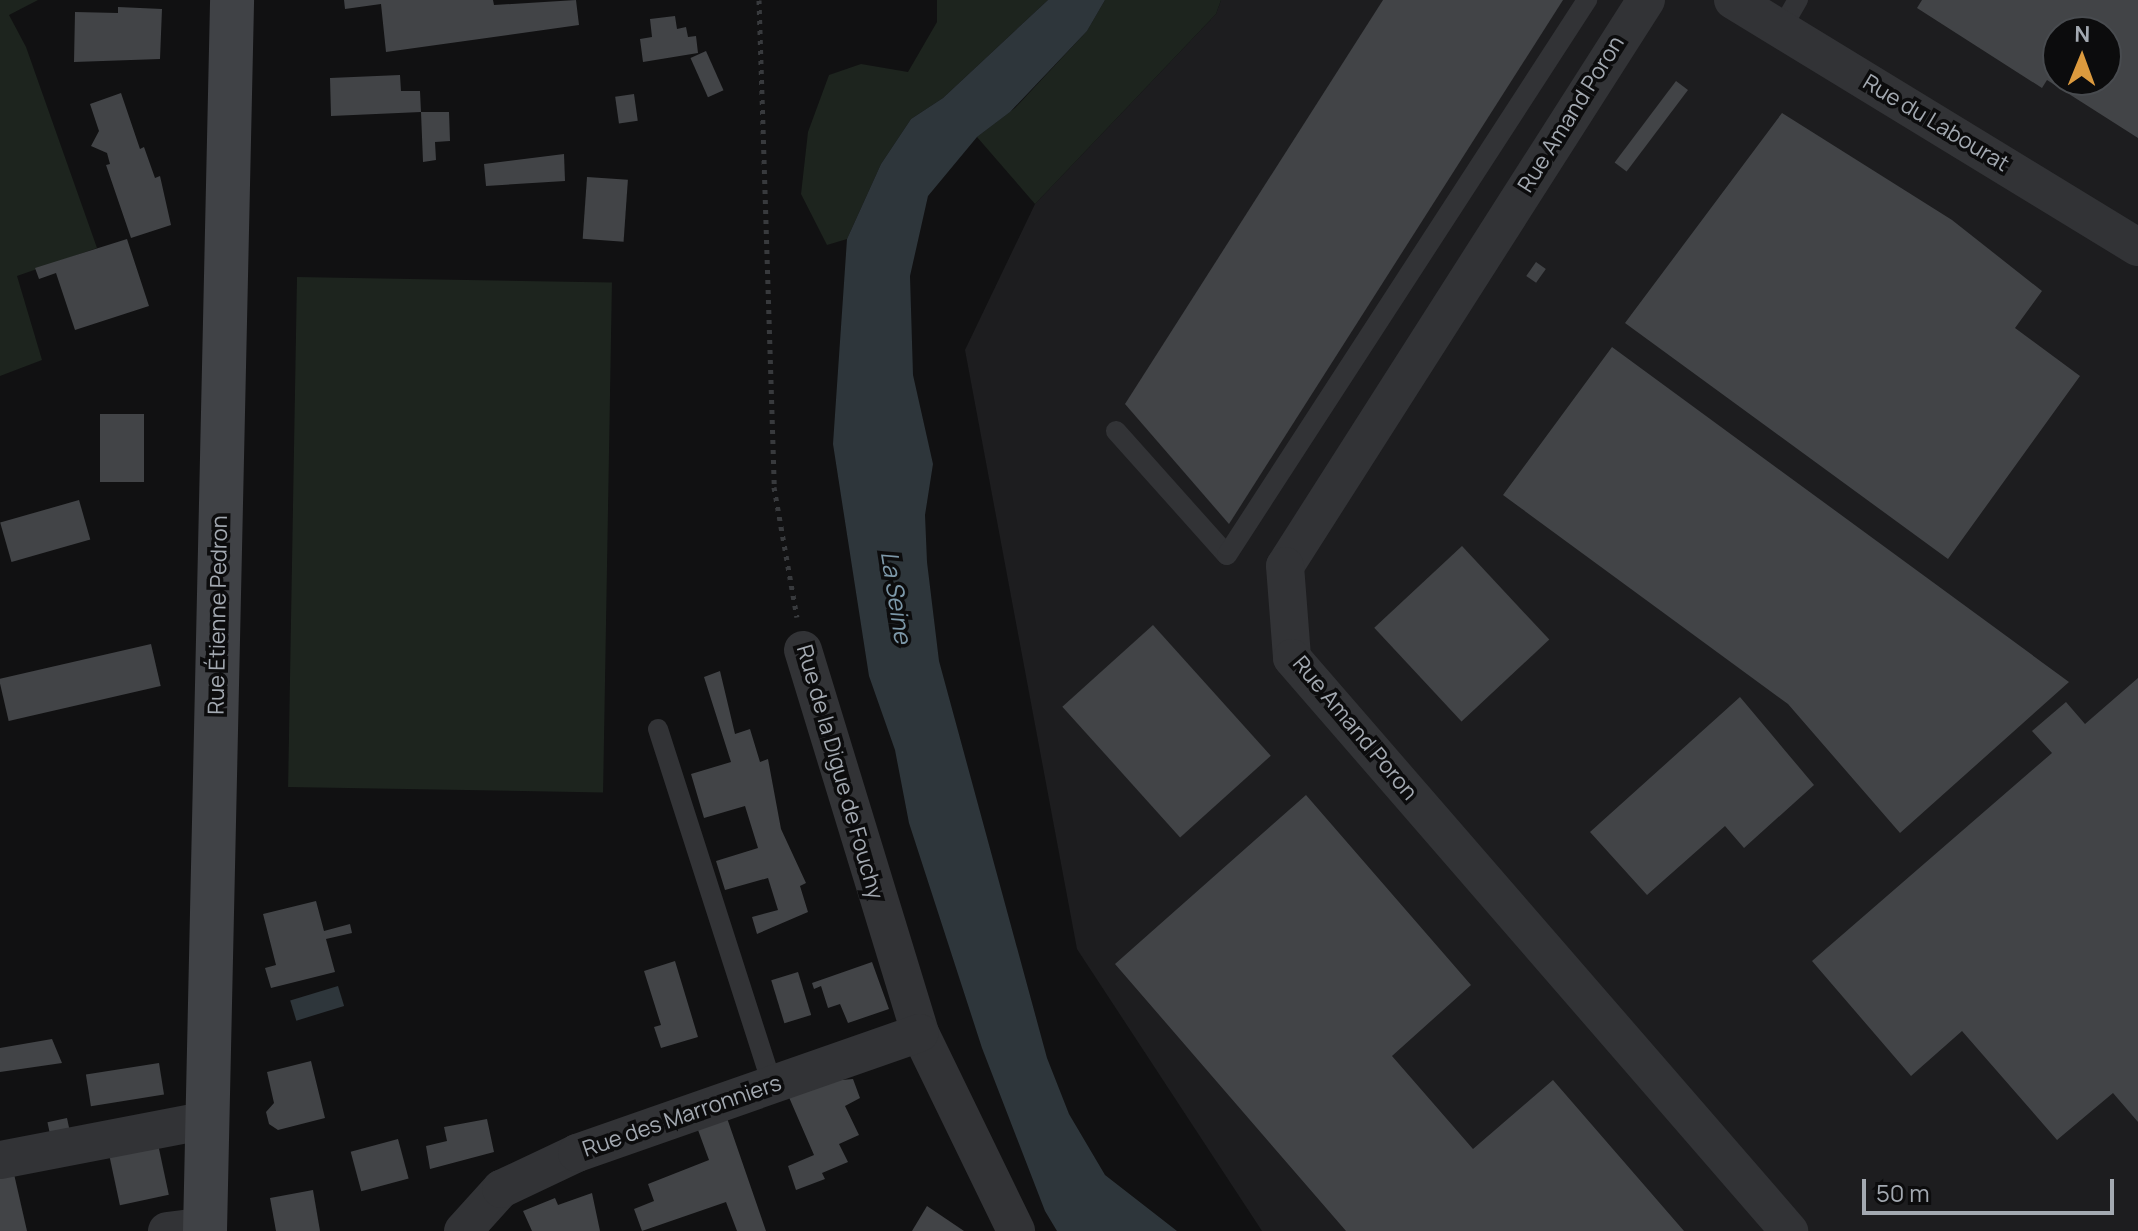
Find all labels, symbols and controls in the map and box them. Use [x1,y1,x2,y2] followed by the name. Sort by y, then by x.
[2042,16,2122,96] north arrow
[2074,19,2091,49] text: N
[1512,31,1630,197] street label: Rue Amand Poron
[1858,69,2014,177] street label: Rue du Labourat
[203,515,233,715] street label: Rue Étienne Pedron
[876,549,918,645] water label: La Seine
[791,642,889,902] street label: Rue de la Digue de Fouchy
[1287,651,1423,805] street label: Rue Amand Poron
[579,1070,785,1162] street label: Rue des Marronniers
[1866,1163,2118,1213] scale bar
[1876,1176,1930,1209] text: 50 m

